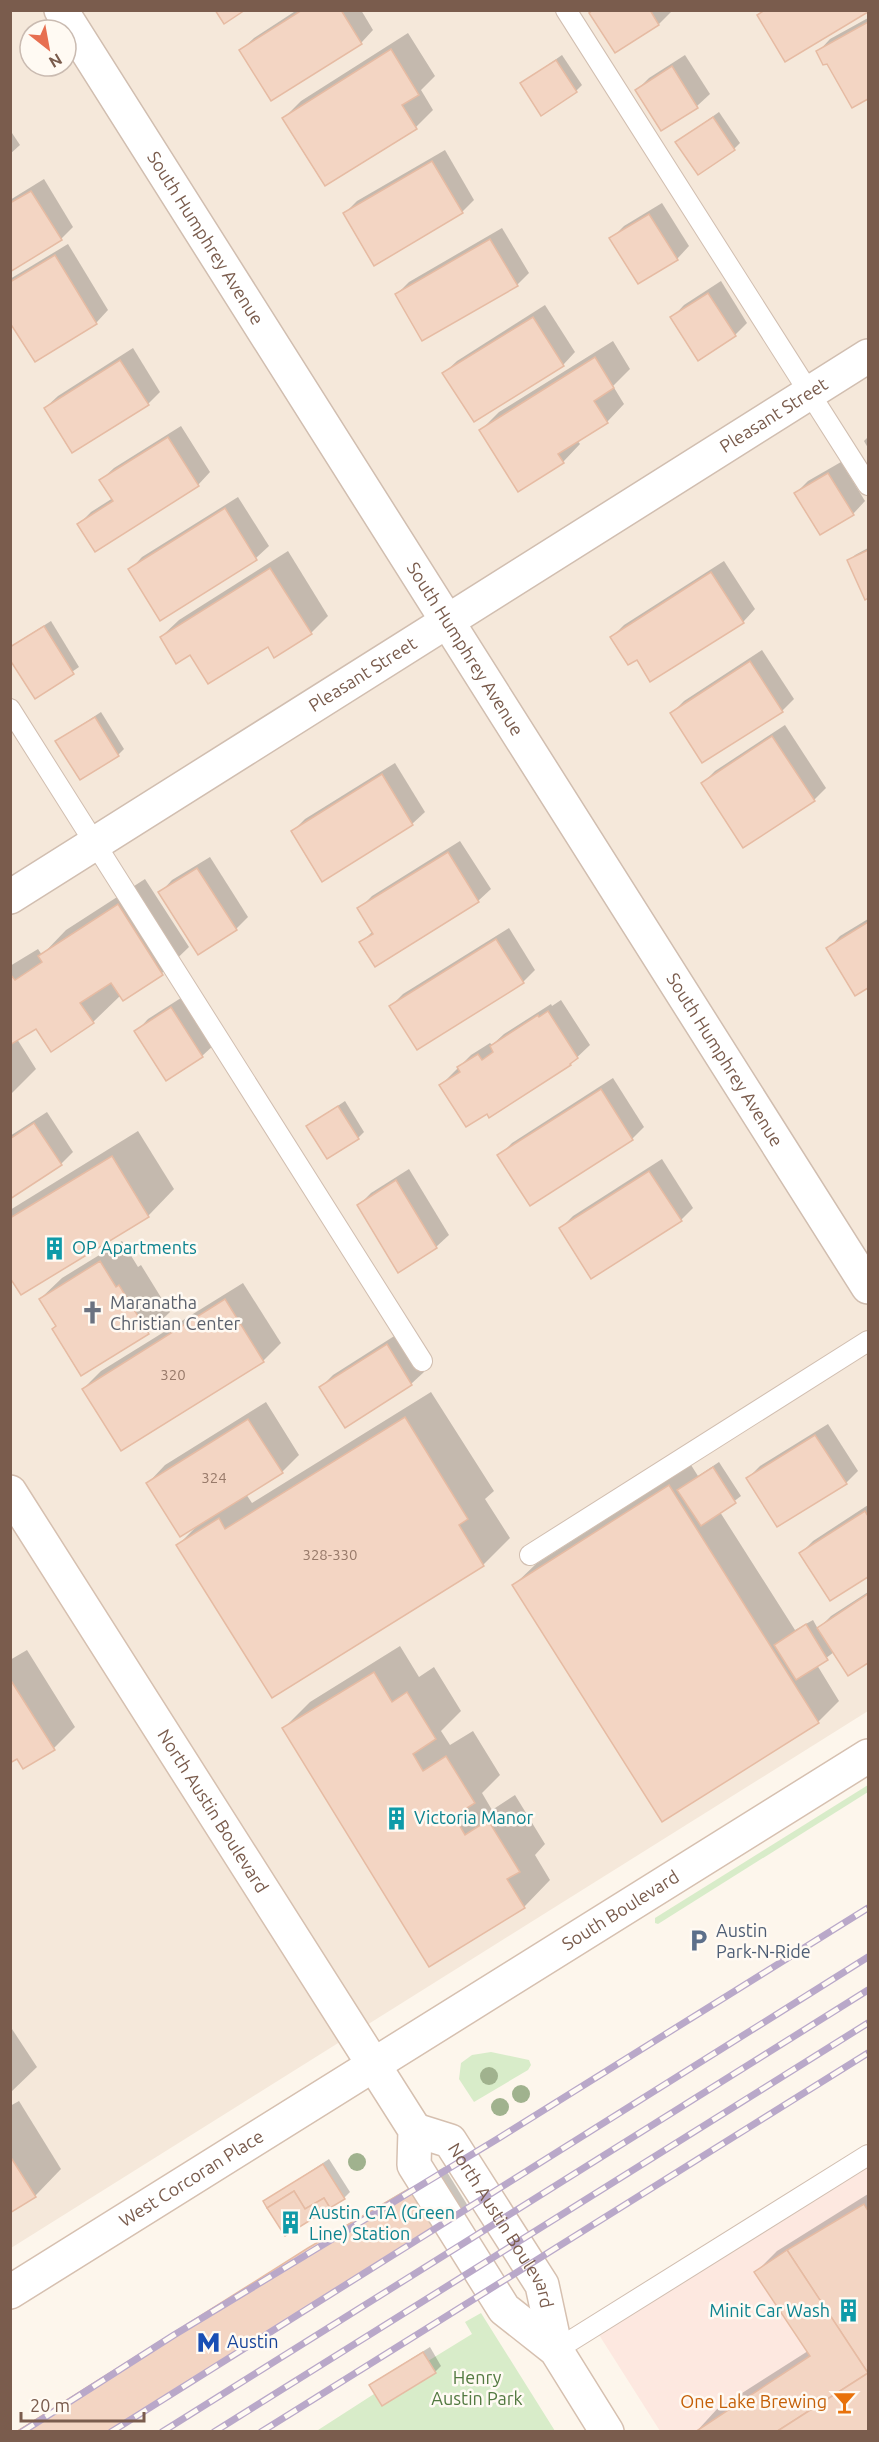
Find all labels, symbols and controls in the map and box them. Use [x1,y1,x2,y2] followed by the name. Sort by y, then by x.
[18,18,78,78] north arrow
[46,50,65,72] text: N
[144,147,268,328] street label: South Humphrey Avenue
[716,373,831,456] street label: Pleasant Street
[404,558,528,739] street label: South Humphrey Avenue
[305,632,420,715] street label: Pleasant Street
[663,969,788,1150] street label: South Humphrey Avenue
[41,1235,67,1261] building icon: OP Apartments
[72,1237,197,1257] place label: OP Apartments
[110,1292,241,1333] place label: Maranatha Christian Center
[79,1300,105,1326] church icon: Maranatha Christian Center
[160,1366,186,1383] house number: 320
[201,1469,227,1486] house number: 324
[302,1546,358,1563] house number: 328-330
[154,1725,273,1896] street label: North Austin Boulevard
[383,1805,409,1831] building icon: Victoria Manor
[414,1807,534,1827] place label: Victoria Manor
[558,1866,682,1954] street label: South Boulevard
[716,1920,811,1961] place label: Austin Park-N-Ride
[685,1928,711,1954] parking icon: Austin Park-N-Ride
[115,2125,267,2230] street label: West Corcoran Place
[445,2139,558,2310] street label: North Austin Boulevard
[309,2202,455,2244] place label: Austin CTA (Green Line) Station
[278,2210,304,2236] building icon: Austin CTA (Green Line) Station
[835,2298,861,2324] building icon: Minit Car Wash
[709,2300,830,2320] place label: Minit Car Wash
[196,2329,222,2355] metro station icon: Austin
[227,2331,279,2351] place label: Austin
[431,2367,523,2408] park label: Henry Austin Park
[21,2385,144,2423] scale bar
[832,2389,858,2415] bar icon: One Lake Brewing
[680,2391,827,2411] place label: One Lake Brewing
[30,2395,70,2415] text: 20 m

